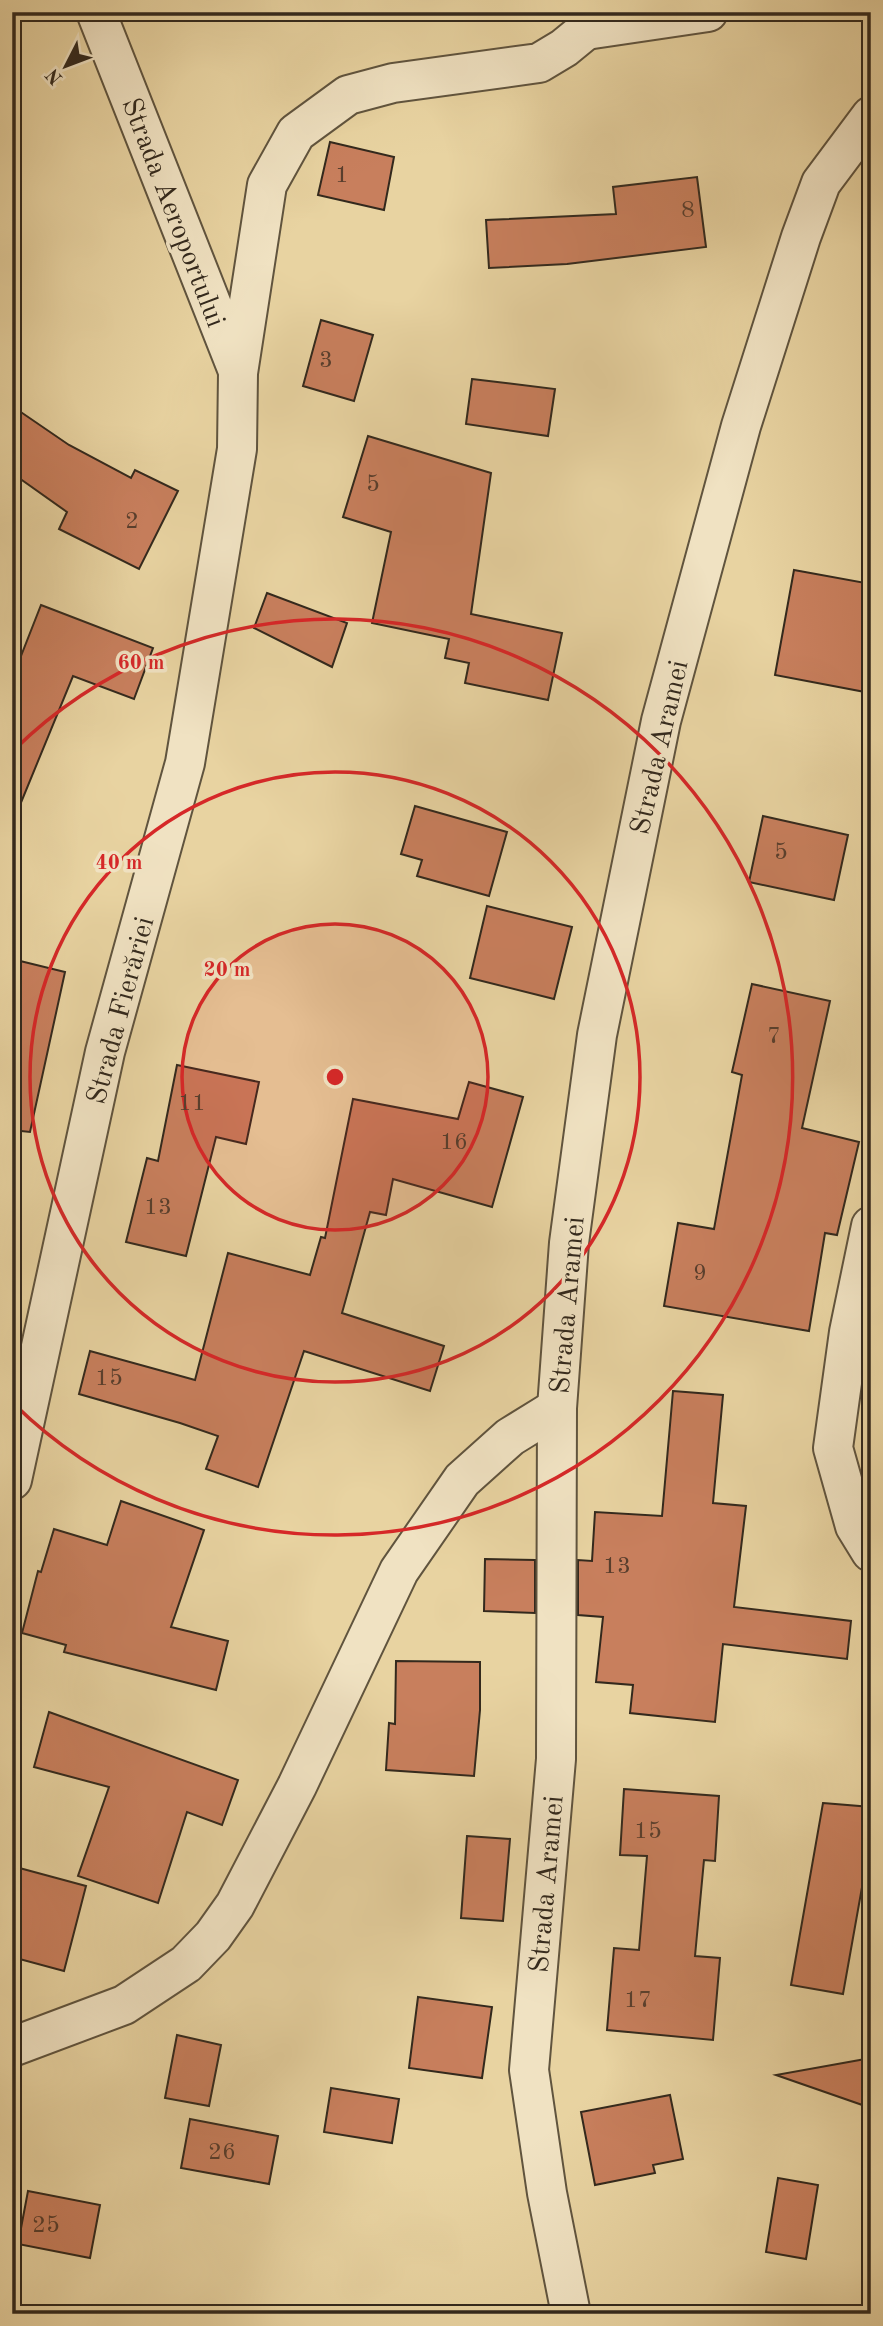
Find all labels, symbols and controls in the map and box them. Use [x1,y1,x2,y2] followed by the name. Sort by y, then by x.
[32,32,102,102] north arrow
[43,64,67,87] text: N
[116,95,229,332] street label: Strada Aeroportului
[335,164,349,188] house number: 1
[681,199,695,223] house number: 8
[319,349,333,373] house number: 3
[366,473,380,497] house number: 5
[125,510,139,534] house number: 2
[117,653,165,674] text: 60 m
[627,658,695,838] street label: Strada Aramei
[774,841,788,865] house number: 5
[95,853,143,874] text: 40 m
[83,914,160,1108] street label: Strada Fierăriei
[203,960,251,981] text: 20 m
[767,1025,781,1049] house number: 7
[323,1065,347,1089] centre of rings
[178,1092,206,1116] house number: 11
[440,1131,468,1155] house number: 16
[144,1196,172,1220] house number: 13
[547,1215,591,1395] street label: Strada Aramei
[693,1262,707,1286] house number: 9
[95,1367,123,1391] house number: 15
[603,1555,631,1579] house number: 13
[526,1794,570,1974] street label: Strada Aramei
[634,1820,662,1844] house number: 15
[624,1989,652,2013] house number: 17
[208,2141,236,2165] house number: 26
[32,2214,60,2238] house number: 25

